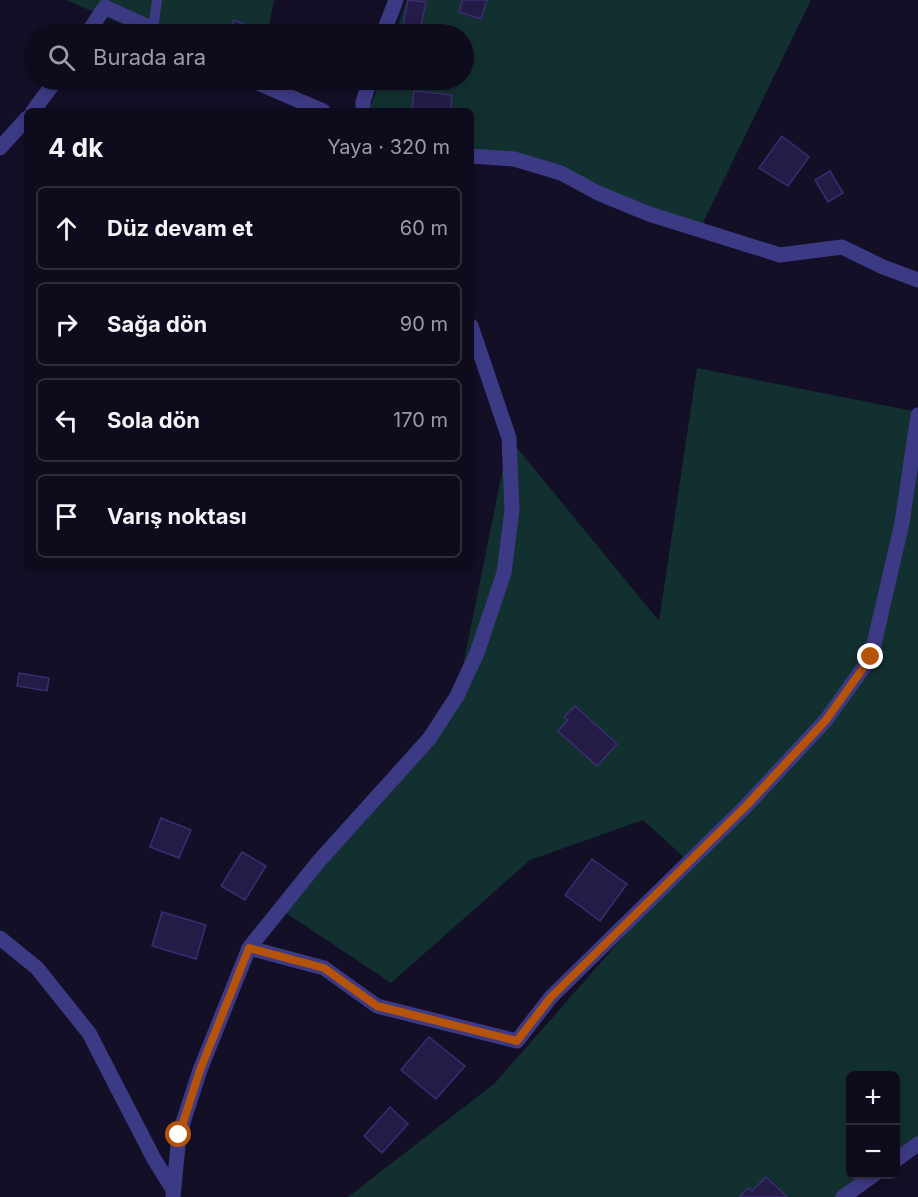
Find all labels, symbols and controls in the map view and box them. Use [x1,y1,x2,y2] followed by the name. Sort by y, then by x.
[24,24,474,90] search box
[45,41,78,74] icon: search
[93,44,206,70] text: Burada ara
[48,132,103,163] text: 4 dk
[327,135,450,159] text: Yaya · 320 m
[50,212,83,245] icon: ahead
[107,215,253,241] text: Düz devam et
[400,216,448,240] text: 60 m
[50,308,83,341] icon: right
[107,311,207,337] text: Sağa dön
[400,312,448,336] text: 90 m
[50,404,83,437] icon: left
[107,407,200,433] text: Sola dön
[393,408,448,432] text: 170 m
[50,500,83,533] icon: arrive
[107,503,247,529] text: Varış noktası
[857,643,883,669] route end
[846,1071,900,1179] map controls
[846,1071,900,1125] button: +
[165,1121,191,1147] route start
[846,1125,900,1179] button: −

